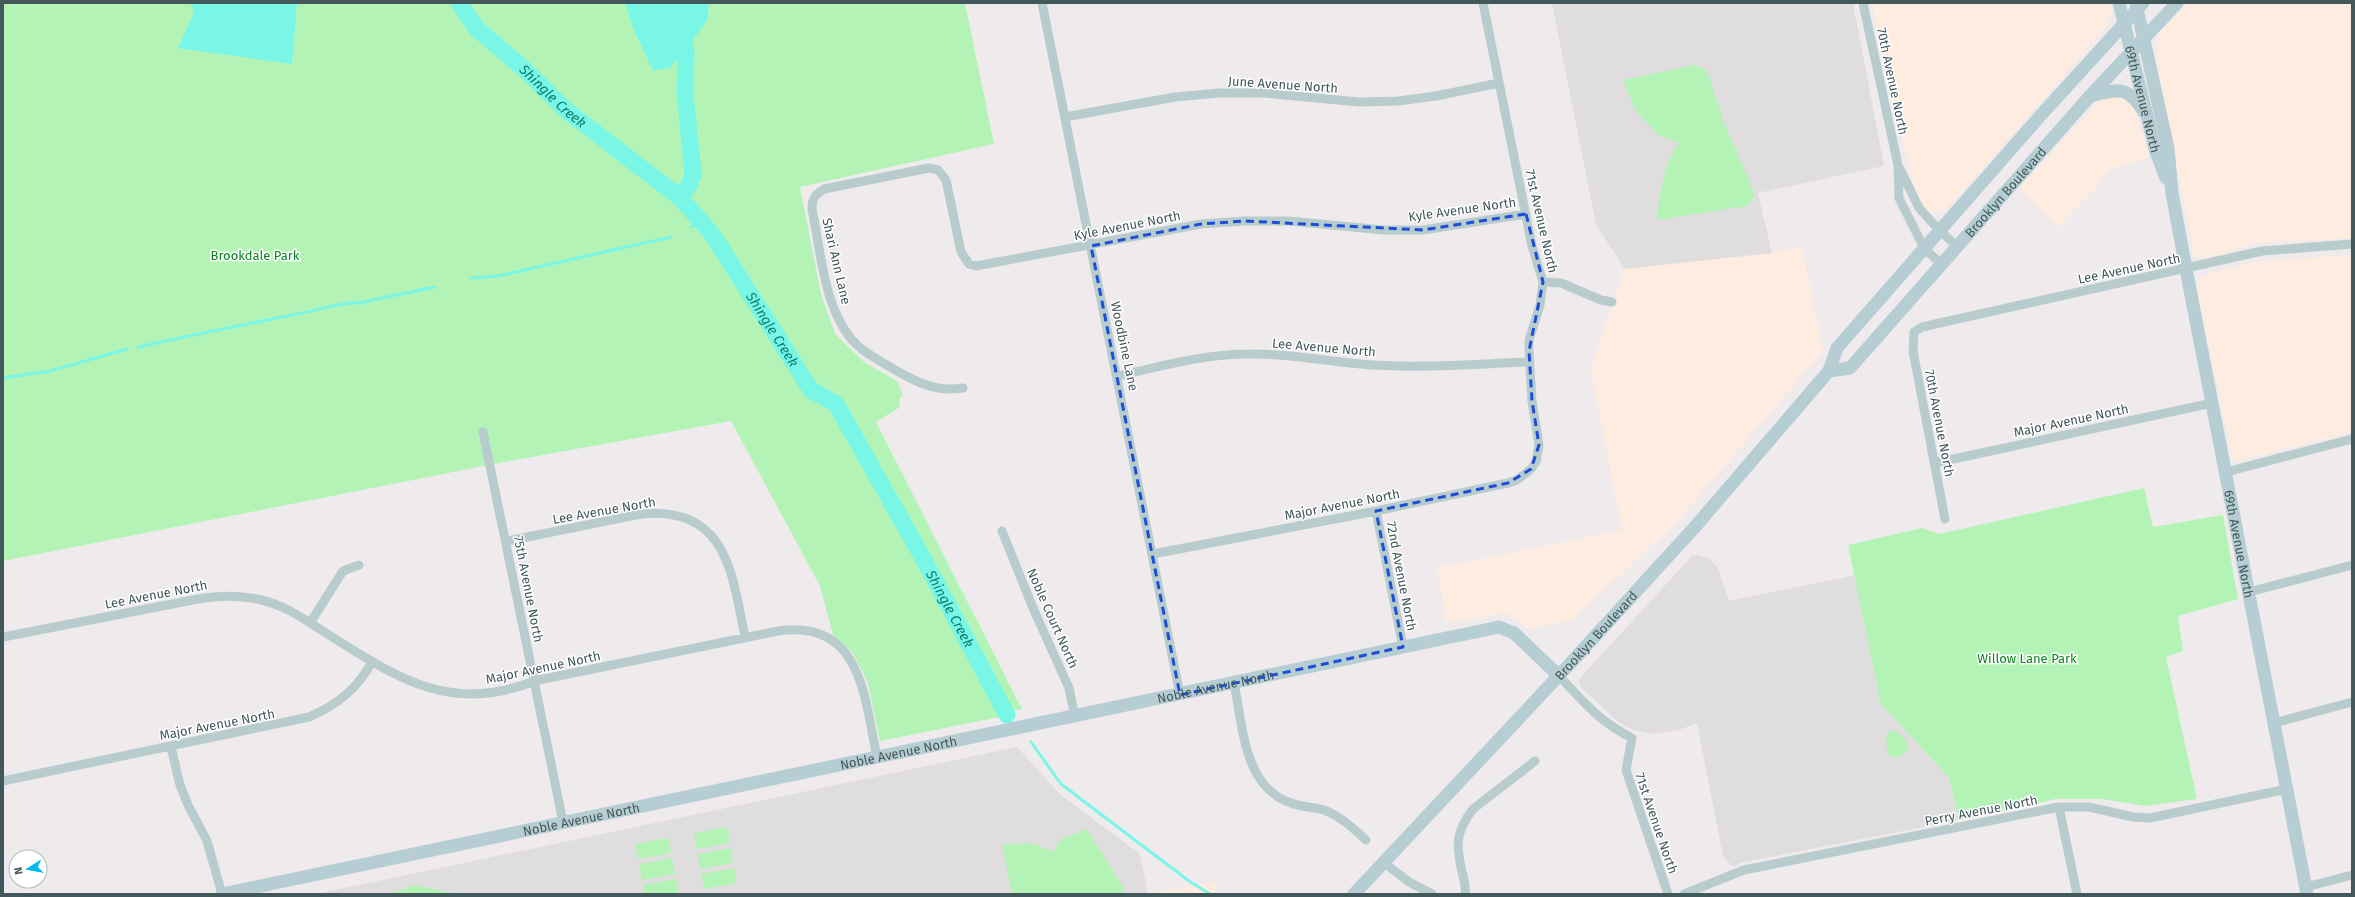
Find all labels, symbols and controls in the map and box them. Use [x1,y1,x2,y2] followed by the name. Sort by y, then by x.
[1874,26,1911,136] street label: 70th Avenue North
[2122,44,2163,154] street label: 69th Avenue North
[515,61,590,132] water label: Shingle Creek
[1228,73,1338,96] street label: June Avenue North
[1962,144,2049,240] street label: Brooklyn Boulevard
[1522,168,1561,274] street label: 71st Avenue North
[1407,195,1517,224] street label: Kyle Avenue North
[1072,208,1182,243] street label: Kyle Avenue North
[819,216,854,306] street label: Shari Ann Lane
[211,248,300,263] park label: Brookdale Park
[2077,250,2182,287] street label: Lee Avenue North
[742,288,802,370] water label: Shingle Creek
[1108,300,1141,392] street label: Woodbine Lane
[1271,335,1376,360] street label: Lee Avenue North
[1922,368,1957,478] street label: 70th Avenue North
[2012,401,2130,440] street label: Major Avenue North
[1283,486,1401,523] street label: Major Avenue North
[2221,489,2257,599] street label: 69th Avenue North
[551,494,657,527] street label: Lee Avenue North
[1384,520,1419,632] street label: 72nd Avenue North
[511,535,546,644] street label: 75th Avenue North
[922,566,977,651] water label: Shingle Creek
[1024,566,1081,670] street label: Noble Court North
[104,577,209,612] street label: Lee Avenue North
[1552,588,1641,683] street label: Brooklyn Boulevard
[484,648,602,687] street label: Major Avenue North
[1977,651,2077,666] park label: Willow Lane Park
[1156,667,1275,706] street label: Noble Avenue North
[158,706,276,743] street label: Major Avenue North
[839,734,958,773] street label: Noble Avenue North
[1632,771,1681,876] street label: 71st Avenue North
[1923,792,2039,829] street label: Perry Avenue North
[522,800,641,839] street label: Noble Avenue North
[8,849,48,889] north arrow
[12,866,26,876] text: N

